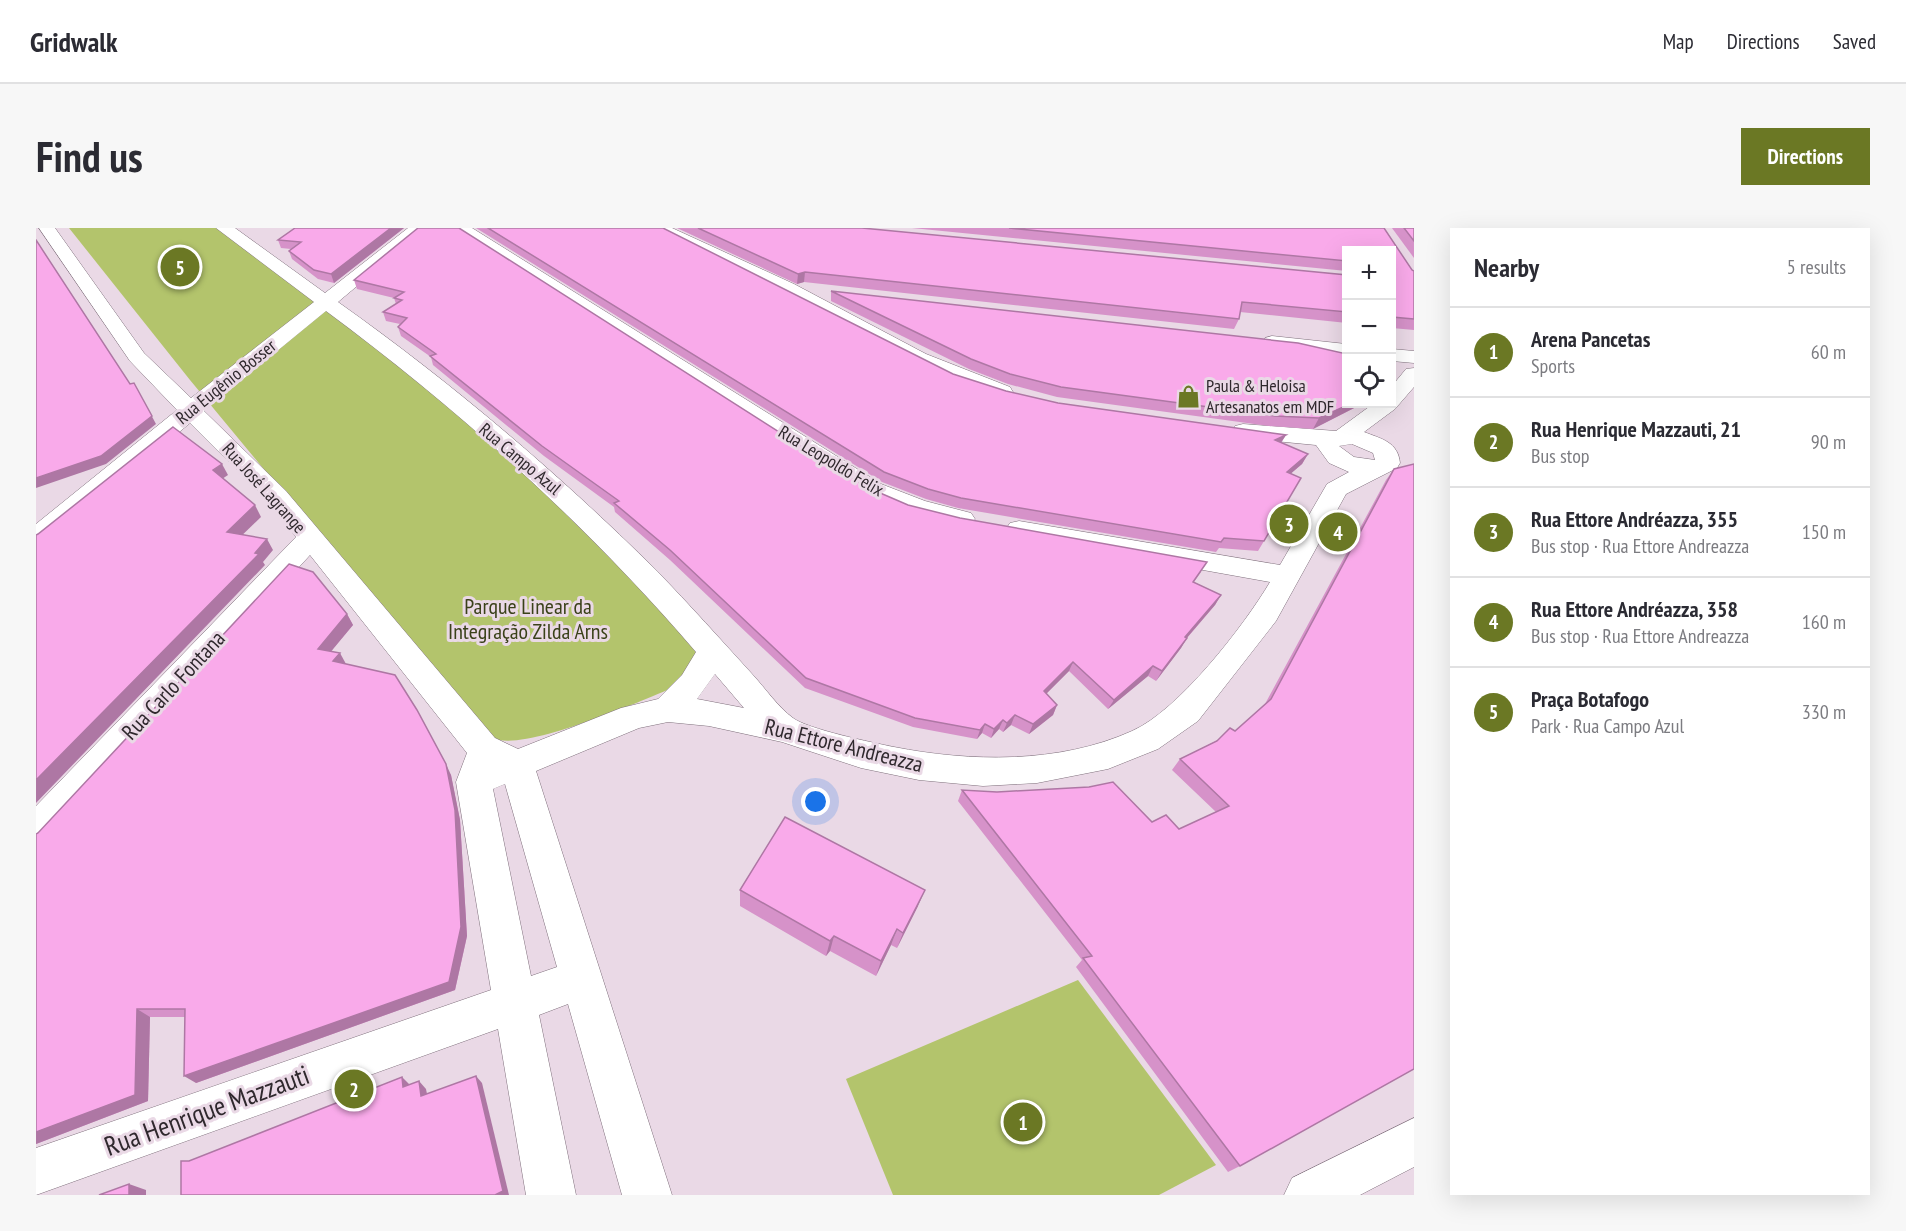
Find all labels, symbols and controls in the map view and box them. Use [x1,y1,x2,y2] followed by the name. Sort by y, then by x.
[30,23,118,60] text: Gridwalk
[1663,28,1694,55] text: Map
[1727,28,1800,55] text: Directions
[1833,28,1876,55] text: Saved
[1741,128,1870,185] button: Directions
[36,129,143,184] text: Find us
[160,244,200,290] pin: 5
[1342,246,1396,408] map controls
[1342,246,1396,300] button: +
[1474,251,1539,284] text: Nearby
[1787,254,1846,280] text: 5 results
[1342,300,1396,354] button: −
[1531,325,1650,353] text: Arena Pancetas
[171,334,281,429] street label: Rua Eugênio Bosser
[1489,339,1498,365] text: 1
[1811,339,1846,365] text: 60 m
[1531,353,1575,379] text: Sports
[1342,354,1396,408] button: locate
[1206,374,1334,418] place label: Paula & Heloisa Artesanatos em MDF
[1175,383,1201,409] shop icon: Paula & Heloisa Artesanatos em MDF
[1531,415,1741,443] text: Rua Henrique Mazzauti, 21
[475,418,567,500] street label: Rua Campo Azul
[774,420,889,501] street label: Rua Leopoldo Felix
[1489,429,1498,455] text: 2
[1811,429,1846,455] text: 90 m
[218,437,311,538] street label: Rua José Lagrange
[1531,443,1590,469] text: Bus stop
[1270,502,1308,546] pin: 3
[1531,505,1738,533] text: Rua Ettore Andréazza, 355
[1318,510,1358,554] pin: 4
[1489,519,1498,545] text: 3
[1802,519,1846,545] text: 150 m
[1531,533,1749,559] text: Bus stop · Rua Ettore Andreazza
[448,592,608,645] park label: Parque Linear da Integração Zilda Arns
[1531,595,1738,623] text: Rua Ettore Andréazza, 358
[1489,609,1498,635] text: 4
[1802,609,1846,635] text: 160 m
[1531,623,1749,649] text: Bus stop · Rua Ettore Andreazza
[115,625,231,745] street label: Rua Carlo Fontana
[1531,685,1649,713] text: Praça Botafogo
[1489,699,1498,725] text: 5
[1802,699,1846,725] text: 330 m
[762,712,926,778] street label: Rua Ettore Andreazza
[1531,713,1684,739] text: Park · Rua Campo Azul
[801,787,830,816] your location
[100,1057,314,1163] street label: Rua Henrique Mazzauti
[334,1066,374,1112] pin: 2
[1004,1100,1042,1144] pin: 1

